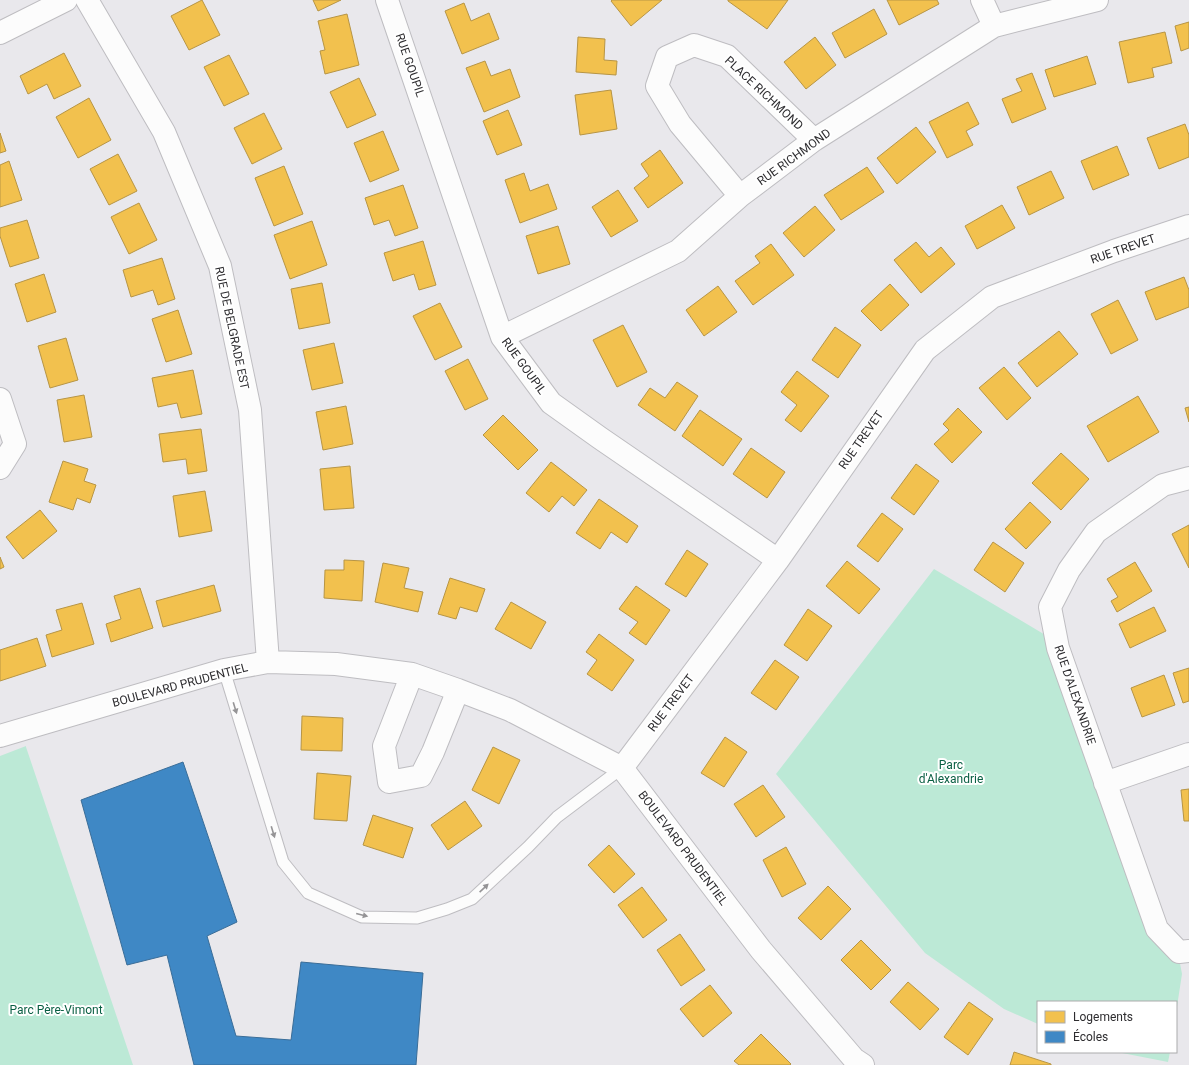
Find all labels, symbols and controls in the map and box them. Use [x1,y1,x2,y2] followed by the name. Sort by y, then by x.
[393,31,428,99] street label: RUE GOUPIL
[722,53,806,133] street label: PLACE RICHMOND
[755,126,833,188] street label: RUE RICHMOND
[1089,231,1157,267] street label: RUE TREVET
[212,265,252,391] street label: RUE DE BELGRADE EST
[499,335,550,397] street label: RUE GOUPIL
[836,408,886,472] street label: RUE TREVET
[1051,643,1099,747] street label: RUE D'ALEXANDRIE
[111,660,250,710] street label: BOULEVARD PRUDENTIEL
[645,672,697,734] street label: RUE TREVET
[232,702,238,714] one-way arrow
[919,758,983,786] park label: Parc d'Alexandrie
[635,788,731,908] street label: BOULEVARD PRUDENTIEL
[270,826,276,838] one-way arrow
[479,883,489,893] one-way arrow
[356,913,368,919] one-way arrow
[1037,1001,1177,1053] legend
[9,1003,103,1017] park label: Parc Père-Vimont
[1073,1010,1133,1024] text: Logements
[1073,1029,1108,1044] text: Écoles

